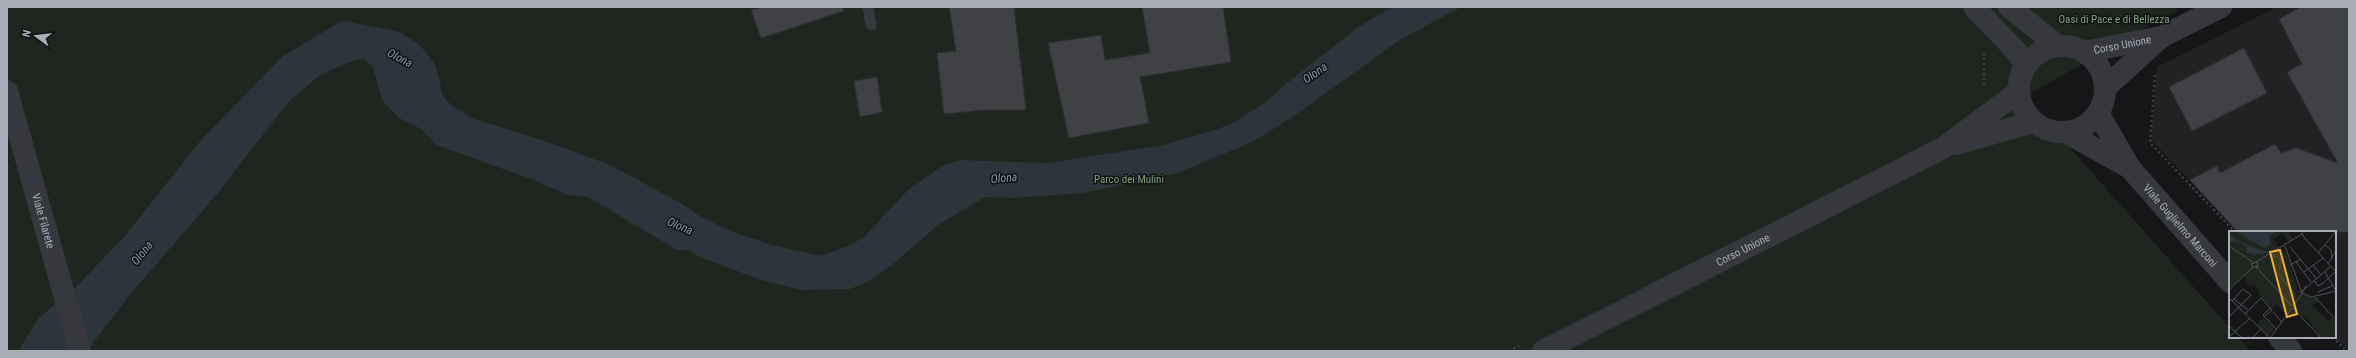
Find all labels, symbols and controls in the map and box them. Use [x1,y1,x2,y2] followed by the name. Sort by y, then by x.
[2059,13,2170,26] park label: Oasi di Pace e di Bellezza
[16,16,56,56] north arrow
[20,28,34,38] text: N
[2093,33,2152,57] street label: Corso Unione
[385,46,415,70] water label: Olona
[1300,59,1330,87] water label: Olona
[990,170,1018,186] water label: Olona
[1094,173,1164,186] park label: Parco dei Mulini
[2140,182,2220,270] street label: Viale Guglielmo Marconi
[29,192,57,250] street label: Viale Filarete
[665,214,695,238] water label: Olona
[1714,231,1772,269] street label: Corso Unione
[2229,231,2336,338] inset map
[128,238,156,268] water label: Olona

